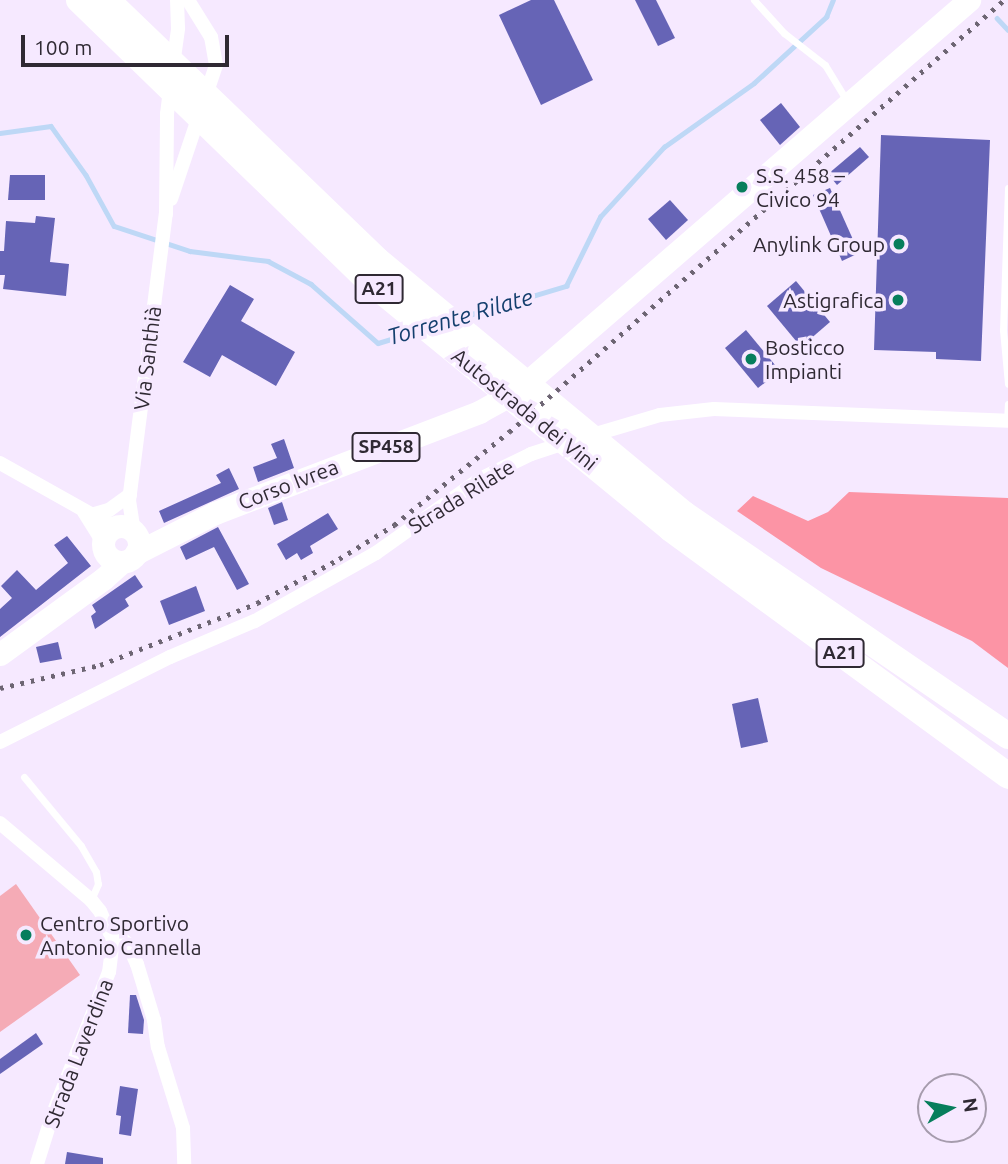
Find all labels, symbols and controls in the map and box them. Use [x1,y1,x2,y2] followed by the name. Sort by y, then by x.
[24,21,233,65] scale bar
[34,35,92,59] text: 100 m
[756,162,845,212] place label: S.S. 458 – Civico 94
[734,179,750,195] marker: S.S. 458 – Civico 94
[753,231,885,257] place label: Anylink Group
[891,236,907,252] marker: Anylink Group
[354,274,404,304] road number: A21
[384,283,536,351] water label: Torrente Rilate
[783,287,884,313] place label: Astigrafica
[890,292,906,308] marker: Astigrafica
[128,305,166,411] street label: Via Santhià
[765,334,845,384] place label: Bosticco Impianti
[447,343,603,475] street label: Autostrada dei Vini
[743,351,759,367] marker: Bosticco Impianti
[351,432,421,462] road number: SP458
[234,453,342,515] street label: Corso Ivrea
[403,453,519,539] street label: Strada Rilate
[816,638,864,668] road number: A21
[40,910,201,960] place label: Centro Sportivo Antonio Cannella
[18,927,34,943] marker: Centro Sportivo Antonio Cannella
[38,975,118,1131] street label: Strada Laverdina
[917,1073,987,1143] north arrow
[959,1096,983,1114] text: N

